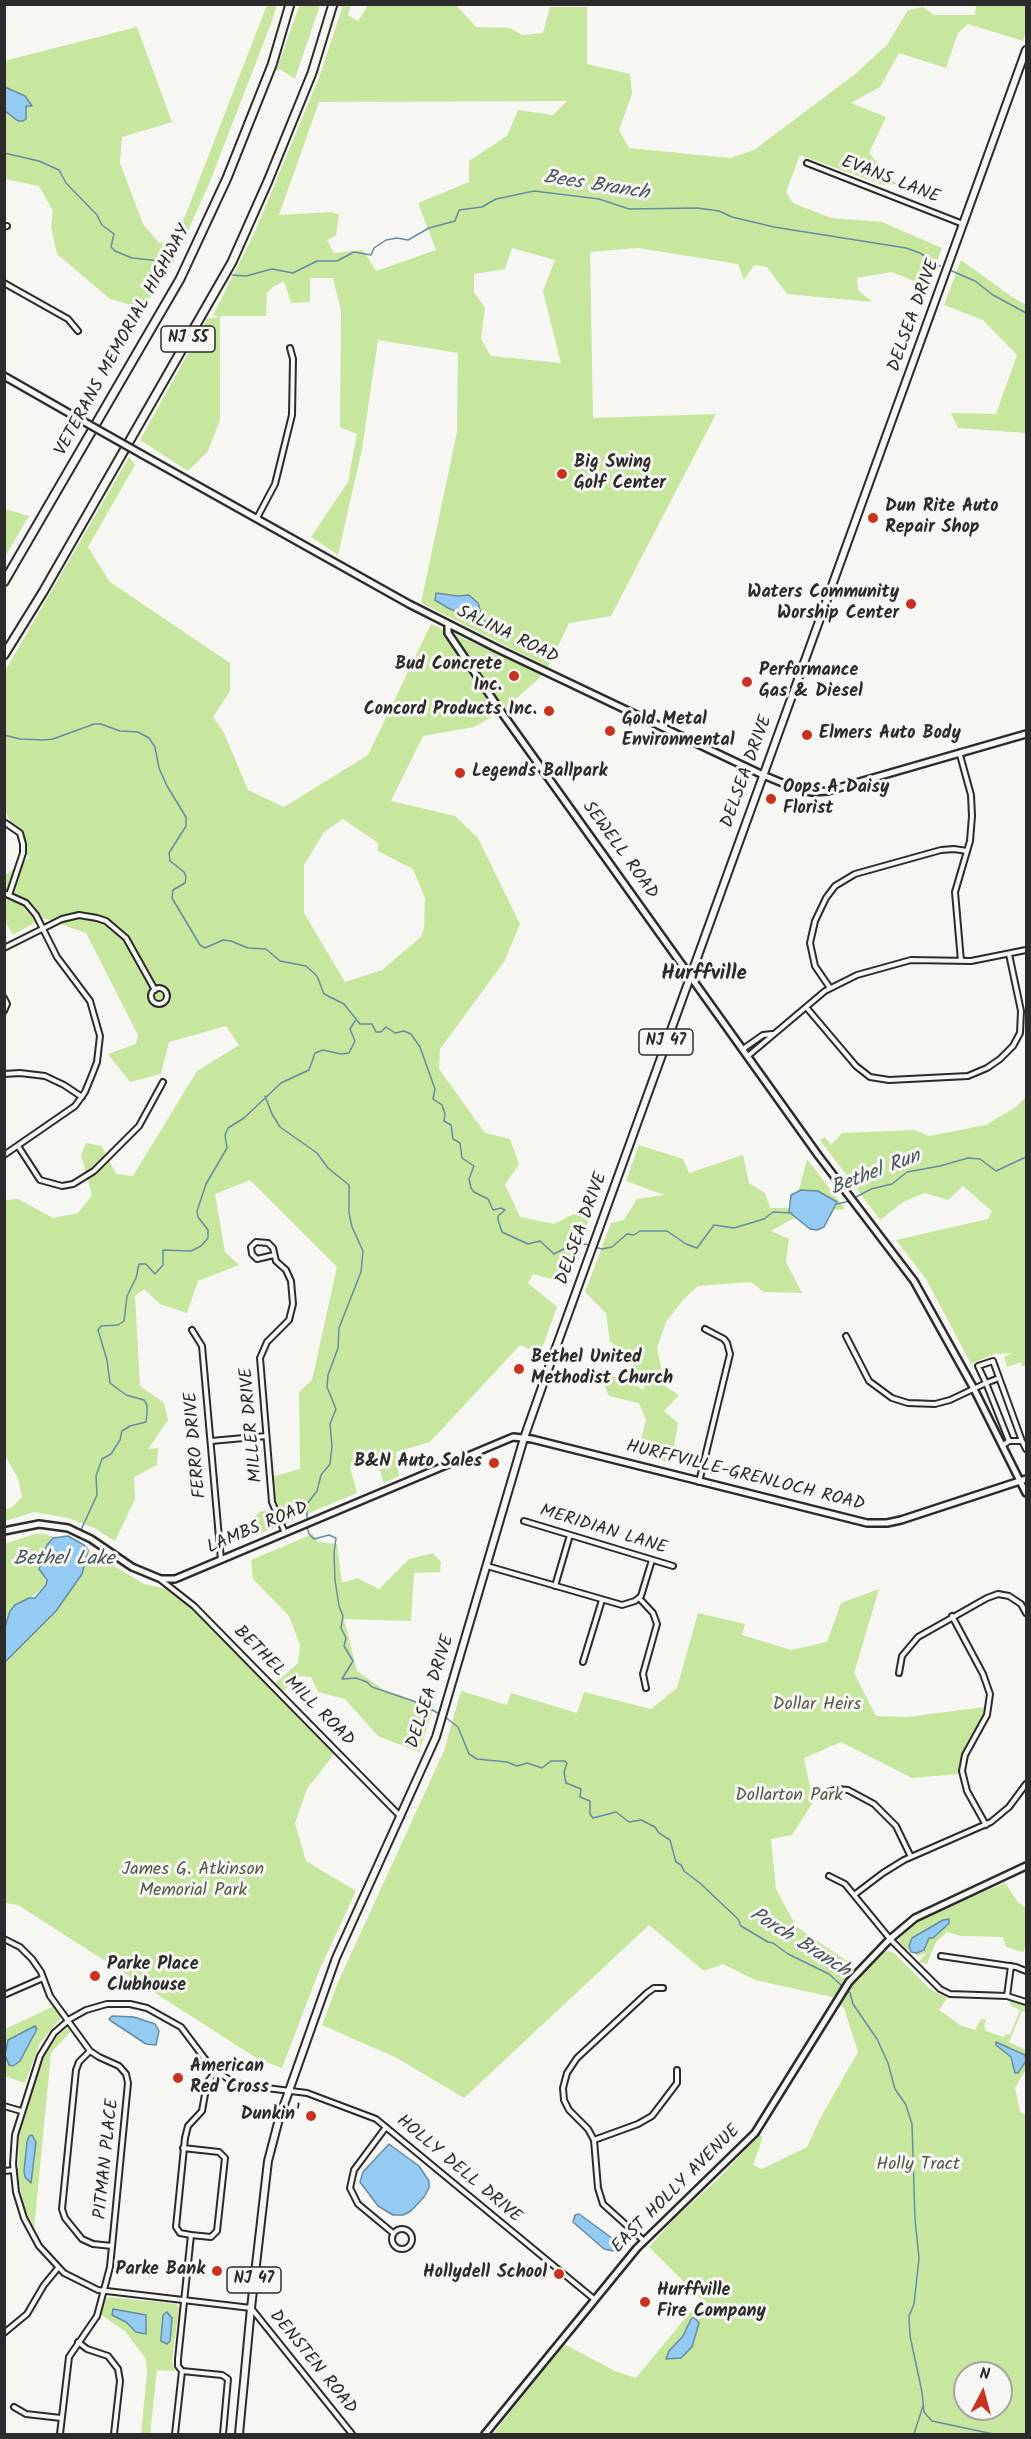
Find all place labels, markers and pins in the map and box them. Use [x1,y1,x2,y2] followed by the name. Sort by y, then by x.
[574,453,666,496] place label: Big Swing Golf Center
[555,467,569,481] marker: Big Swing Golf Center
[885,497,998,540] place label: Dun Rite Auto Repair Shop
[866,511,880,525] marker: Dun Rite Auto Repair Shop
[747,583,899,626] place label: Waters Community Worship Center
[904,597,918,611] marker: Waters Community Worship Center
[395,655,502,698] place label: Bud Concrete Inc.
[759,661,863,704] place label: Performance Gas & Diesel
[507,669,521,683] marker: Bud Concrete Inc.
[740,675,754,689] marker: Performance Gas & Diesel
[364,700,537,722] place label: Concord Products Inc.
[542,704,556,718] marker: Concord Products Inc.
[622,710,734,752] place label: Gold Metal Environmental
[603,724,617,738] marker: Gold Metal Environmental
[819,724,961,746] place label: Elmers Auto Body
[800,728,814,742] marker: Elmers Auto Body
[472,762,607,784] place label: Legends Ballpark
[453,766,467,780] marker: Legends Ballpark
[783,778,889,820] place label: Oops A Daisy Florist
[764,792,778,806] marker: Oops A Daisy Florist
[531,1348,673,1390] place label: Bethel United Methodist Church
[512,1362,526,1376] marker: Bethel United Methodist Church
[354,1452,482,1474] place label: B&N Auto Sales
[487,1456,501,1470] marker: B&N Auto Sales
[107,1955,199,1998] place label: Parke Place Clubhouse
[88,1969,102,1983] marker: Parke Place Clubhouse
[190,2057,269,2100] place label: American Red Cross
[171,2071,185,2085] marker: American Red Cross
[241,2105,299,2127] place label: Dunkin'
[304,2109,318,2123] marker: Dunkin'
[116,2260,205,2282] place label: Parke Bank
[423,2263,547,2285] place label: Hollydell School
[210,2264,224,2278] marker: Parke Bank
[552,2267,566,2281] marker: Hollydell School
[657,2281,766,2324] place label: Hurffville Fire Company
[638,2295,652,2309] marker: Hurffville Fire Company

